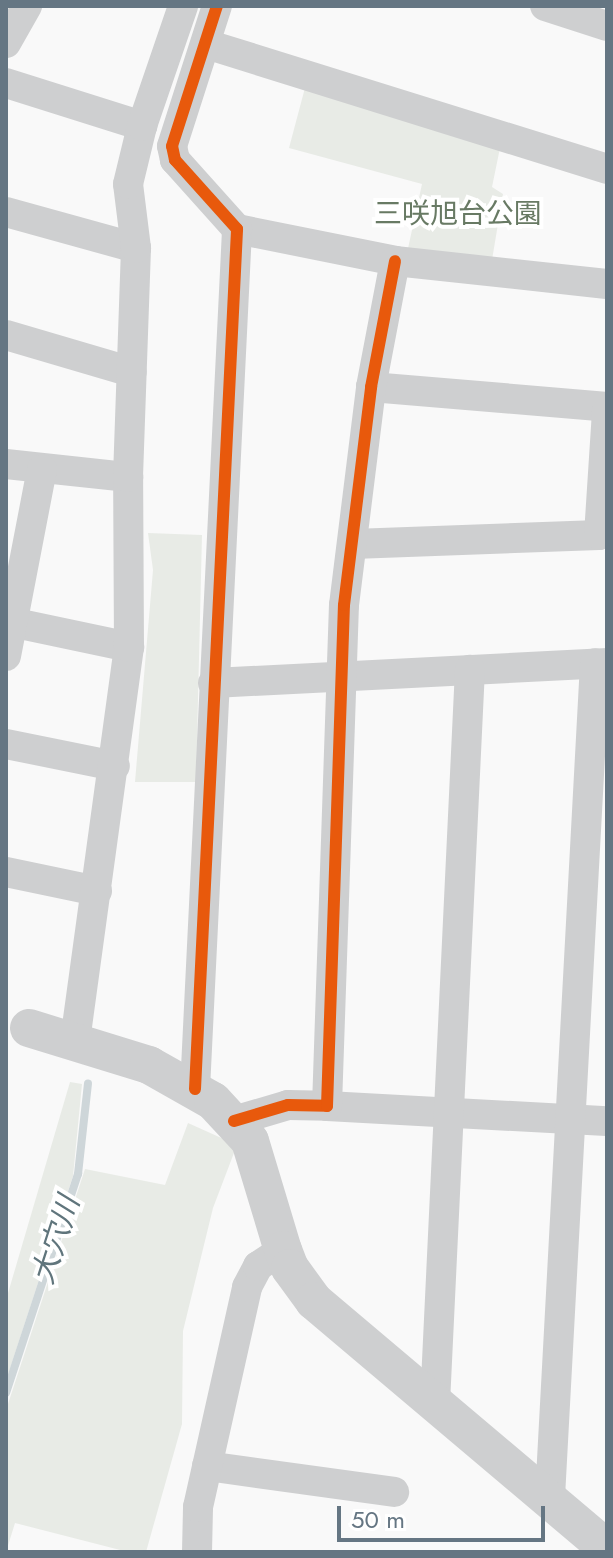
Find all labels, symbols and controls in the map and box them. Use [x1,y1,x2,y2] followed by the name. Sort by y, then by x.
[374,197,542,231] park label: 三咲旭台公園
[25,1192,87,1288] water label: 大穴川
[341,1490,549,1540] scale bar
[351,1502,405,1537] text: 50 m

